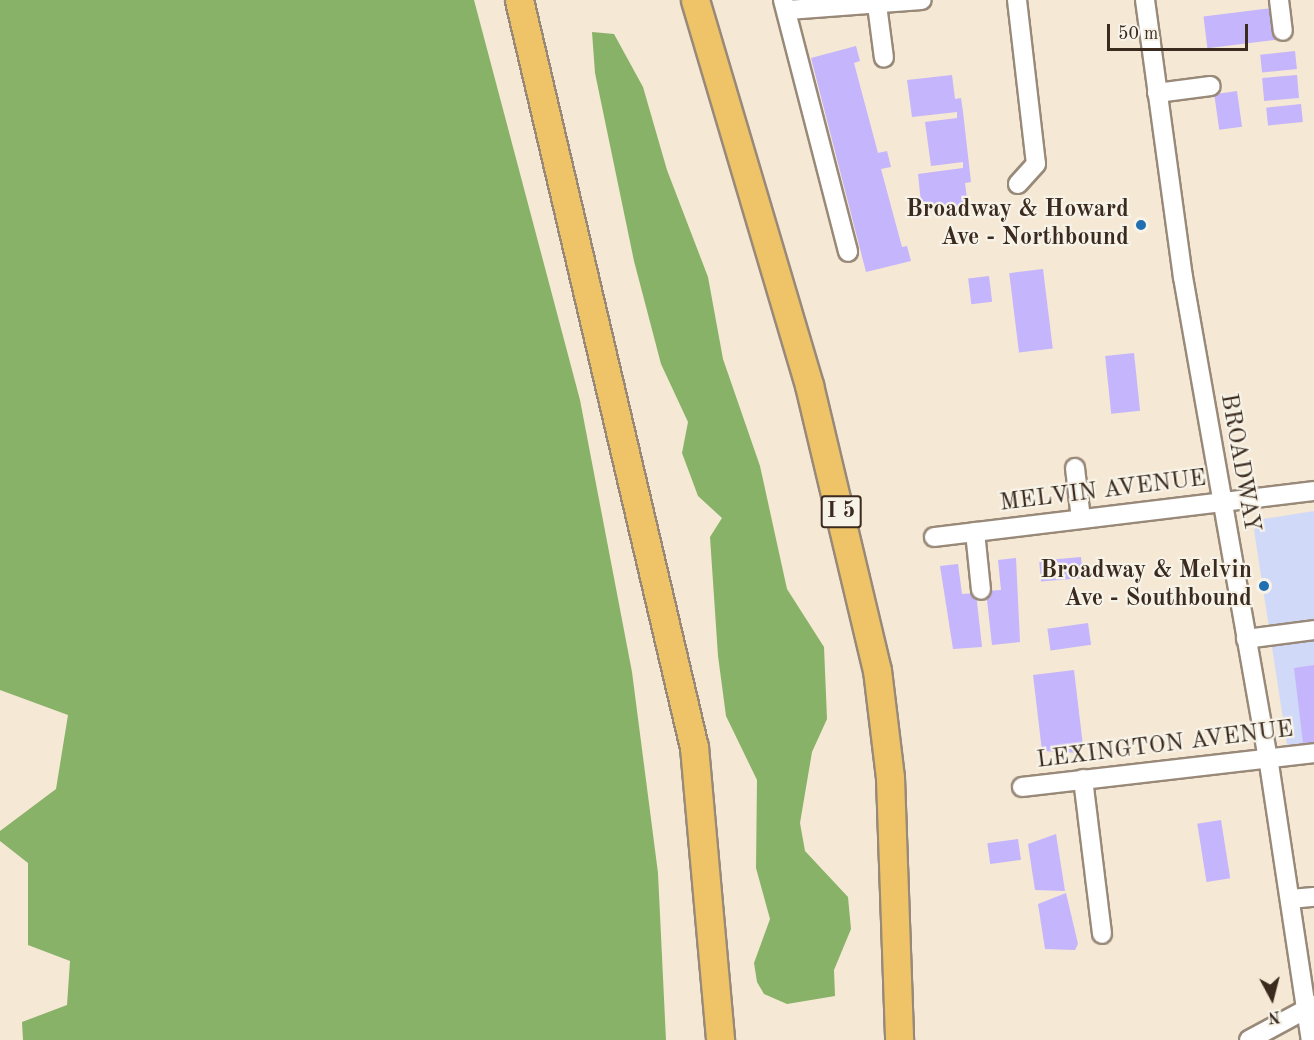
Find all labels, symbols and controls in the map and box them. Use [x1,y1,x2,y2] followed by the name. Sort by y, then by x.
[1110,12,1251,50] scale bar
[1118,25,1158,43] text: 50 m
[906,197,1129,253] place label: Broadway & Howard Ave - Northbound
[1134,218,1148,232] marker: Broadway & Howard Ave - Northbound
[1213,391,1265,535] street label: BROADWAY
[998,465,1208,519] street label: MELVIN AVENUE
[820,493,862,531] road number: I 5
[1040,558,1252,614] place label: Broadway & Melvin Ave - Southbound
[1257,579,1271,593] marker: Broadway & Melvin Ave - Southbound
[1035,716,1295,776] street label: LEXINGTON AVENUE
[1242,968,1302,1028] north arrow
[1267,1007,1281,1025] text: N

